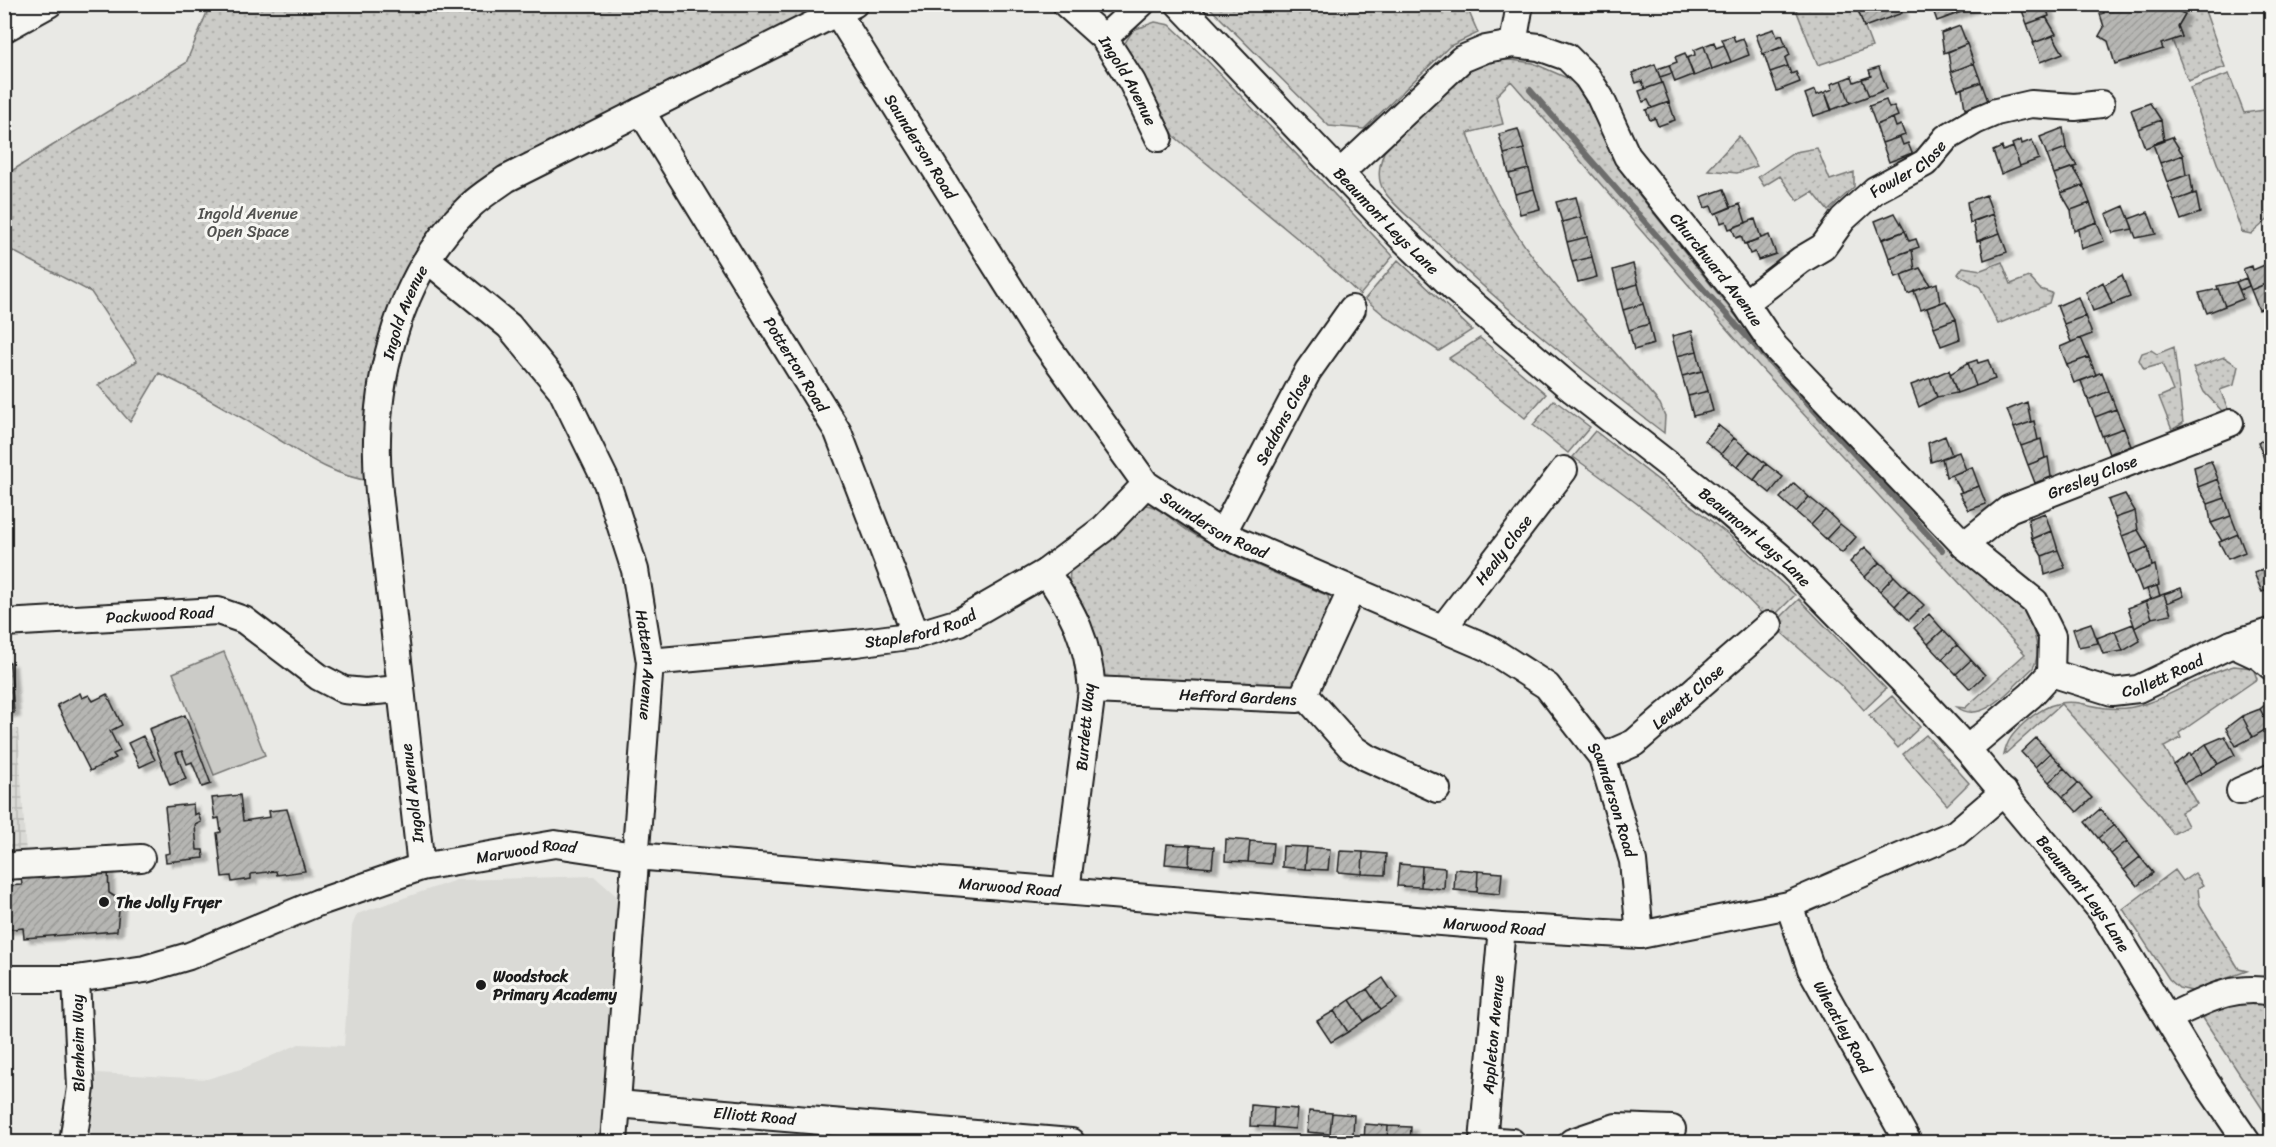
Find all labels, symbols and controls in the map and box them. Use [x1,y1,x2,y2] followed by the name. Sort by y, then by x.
[1091,29,1165,131] street label: Ingold Avenue
[877,87,966,206] street label: Saunderson Road
[1861,133,1954,204] street label: Fowler Close
[1326,160,1447,282] street label: Beaumont Leys Lane
[197,199,298,246] park label: Ingold Avenue Open Space
[1663,205,1771,333] street label: Churchward Avenue
[373,259,436,364] street label: Ingold Avenue
[756,311,838,419] street label: Potterton Road
[1246,368,1319,470] street label: Seddons Close
[2043,446,2142,507] street label: Gresley Close
[1692,479,1819,594] street label: Beaumont Leys Lane
[1154,483,1274,567] street label: Saunderson Road
[1467,508,1540,591] street label: Healy Close
[105,597,216,632] street label: Packwood Road
[863,600,983,656] street label: Stapleford Road
[627,607,665,721] street label: Hattern Avenue
[2120,645,2210,705] street label: Collett Road
[1644,656,1731,737] street label: Lewett Close
[1179,679,1298,713] street label: Hefford Gardens
[1067,681,1103,772] street label: Burdett Way
[1580,735,1646,862] street label: Saunderson Road
[392,742,433,845] street label: Ingold Avenue
[2029,828,2138,958] street label: Beaumont Leys Lane
[474,829,580,872] street label: Marwood Road
[958,868,1063,905] street label: Marwood Road
[116,888,223,917] place label: The Jolly Fryer
[97,895,111,909] marker: The Jolly Fryer
[1442,908,1547,944] street label: Marwood Road
[493,962,617,1009] place label: Woodstock Primary Academy
[1473,974,1512,1096] street label: Appleton Avenue
[1806,975,1882,1080] street label: Wheatley Road
[474,978,488,992] marker: Woodstock Primary Academy
[63,993,93,1092] street label: Blenheim Way
[712,1098,798,1134] street label: Elliott Road

